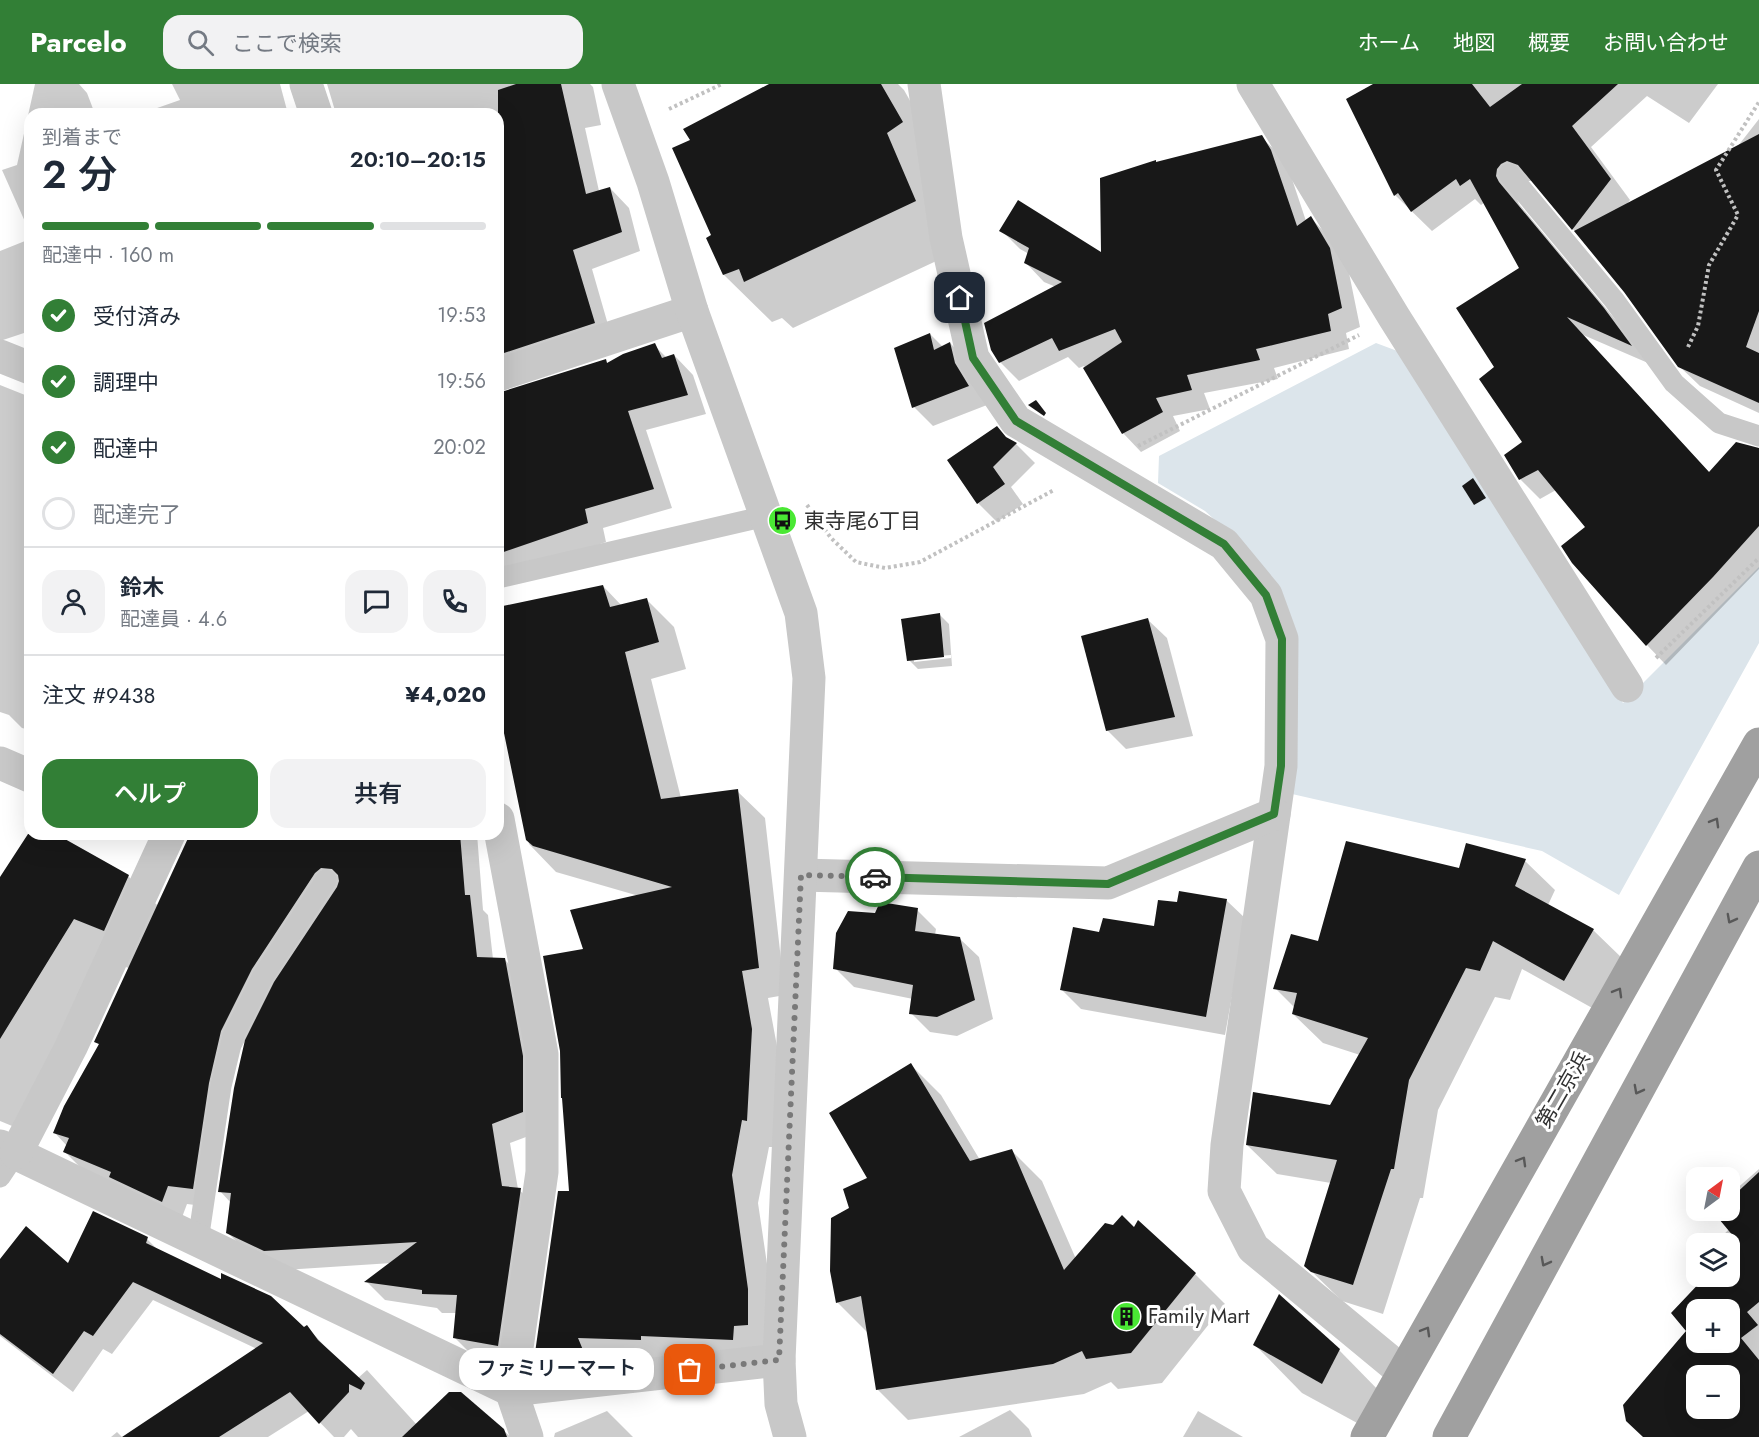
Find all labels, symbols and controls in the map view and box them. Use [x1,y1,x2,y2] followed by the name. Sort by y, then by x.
[163,15,583,69] search box
[30,22,127,63] text: Parcelo
[184,26,217,59] icon: search
[232,27,342,59] text: ここで検索
[1358,28,1420,58] text: ホーム
[1453,28,1495,58] text: 地図
[1528,28,1570,58] text: 概要
[1603,28,1729,58] text: お問い合わせ
[42,123,122,152] text: 到着まで
[350,143,486,175] text: 20:10–20:15
[42,146,117,203] text: 2 分
[42,241,174,270] text: 配達中 · 160 m
[934,272,985,323] pin
[943,281,976,314] icon: home
[42,299,75,332] icon: check
[93,300,181,332] text: 受付済み
[437,301,486,330] text: 19:53
[42,365,75,398] icon: check
[93,366,159,398] text: 調理中
[437,367,486,396] text: 19:56
[42,431,75,464] icon: check
[93,432,159,464] text: 配達中
[433,433,486,462] text: 20:02
[93,498,181,530] text: 配達完了
[767,505,799,537] bus stop icon: 東寺尾6丁目
[804,506,921,536] place label: 東寺尾6丁目
[42,570,105,633] button: person
[345,570,408,633] button: chat
[423,570,486,633] button: phone
[120,571,164,603] text: 鈴木
[120,605,227,634] text: 配達員 · 4.6
[405,678,486,710] text: ¥4,020
[42,679,155,711] text: 注文 #9438
[42,759,258,828] button: ヘルプ
[270,759,486,828] button: 共有
[1707,818,1719,828] one-way arrow
[845,847,905,907] courier
[859,861,892,894] icon: car
[1727,912,1738,923] one-way arrow
[1611,987,1623,998] one-way arrow
[1529,1046,1597,1134] street label: 第二京浜
[1634,1084,1645,1094] one-way arrow
[1515,1157,1526,1167] one-way arrow
[1686,1167,1740,1221] north arrow
[1686,1167,1740,1419] map controls
[1686,1233,1740,1287] button: layers
[1541,1255,1552,1266] one-way arrow
[1686,1299,1740,1353] button: +
[1111,1300,1143,1332] building icon: Family Mart
[1148,1301,1250,1331] place label: Family Mart
[1419,1327,1430,1337] one-way arrow
[664,1344,715,1395] pin
[459,1349,654,1391] callout: ファミリーマート
[673,1353,706,1386] icon: bag
[477,1354,637,1383] text: ファミリーマート
[1686,1365,1740,1419] button: −

